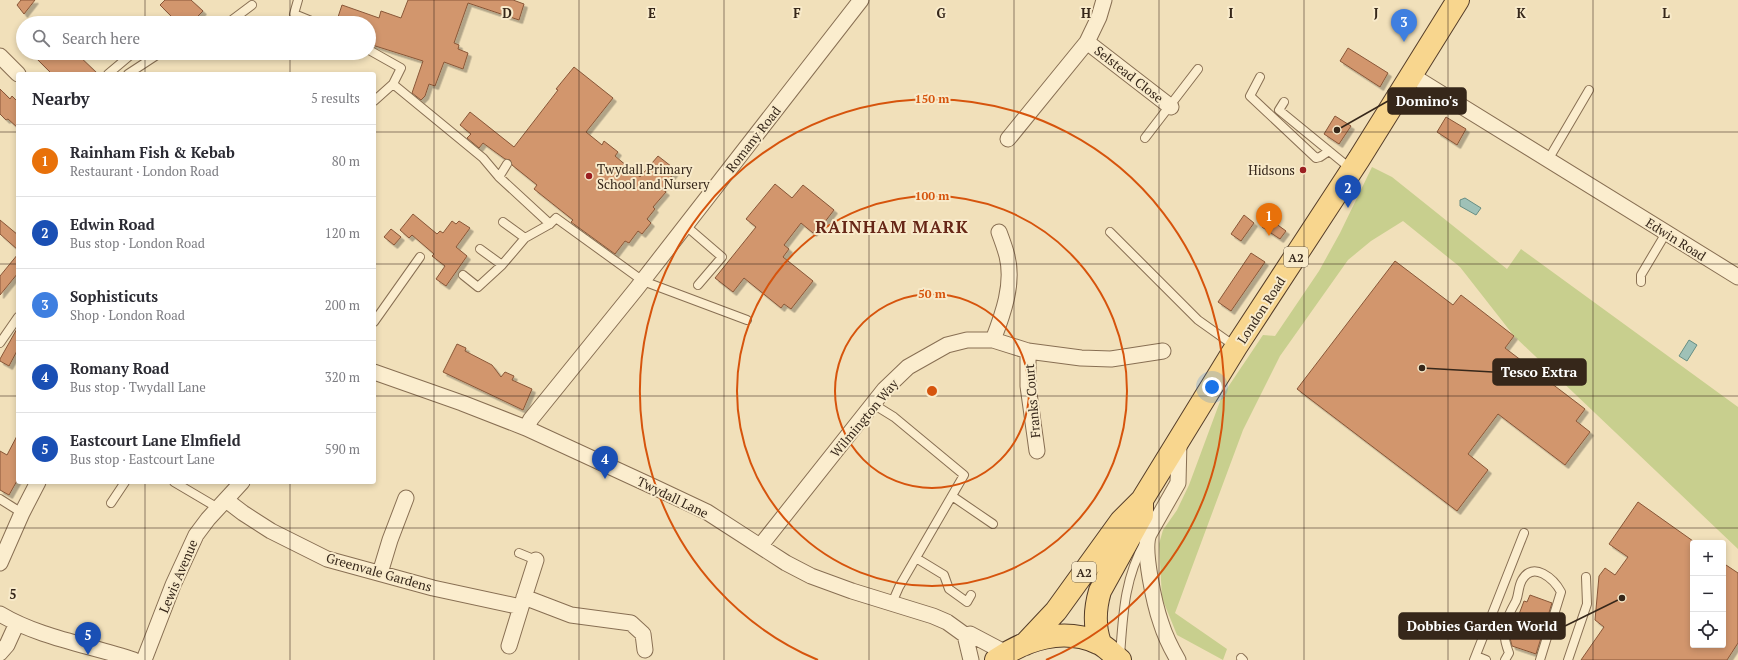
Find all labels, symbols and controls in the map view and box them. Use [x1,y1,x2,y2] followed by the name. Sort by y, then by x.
[502,4,512,22] text: D
[648,4,656,22] text: E
[793,4,801,22] text: F
[936,4,946,22] text: G
[1081,4,1091,22] text: H
[1229,4,1234,22] text: I
[1374,4,1379,22] text: J
[1516,4,1526,22] text: K
[1662,4,1670,22] text: L
[1391,9,1417,42] pin: 3
[16,16,376,60] search box
[30,27,52,49] icon: search
[62,28,140,48] text: Search here
[1091,41,1167,107] street label: Selstead Close
[32,87,90,110] text: Nearby
[1388,88,1466,114] callout: Domino's
[311,89,360,107] text: 5 results
[915,91,949,106] text: 150 m
[1396,91,1458,110] text: Domino's
[721,102,785,176] street label: Romany Road
[70,142,235,162] text: Rainham Fish & Kebab
[41,152,49,170] text: 1
[332,152,360,170] text: 80 m
[597,160,710,193] place label: Twydall Primary School and Nursery
[1248,161,1295,179] place label: Hidsons
[70,162,219,180] text: Restaurant · London Road
[1298,165,1308,175] marker: Hidsons
[584,171,594,181] marker: Twydall Primary School and Nursery
[1335,175,1361,208] pin: 2
[915,188,949,203] text: 100 m
[1256,203,1282,236] pin: 1
[1642,213,1710,265] street label: Edwin Road
[70,214,155,234] text: Edwin Road
[815,215,969,238] district label: RAINHAM MARK
[41,224,49,242] text: 2
[325,224,360,242] text: 120 m
[70,234,205,252] text: Bus stop · London Road
[1284,247,1308,267] road number: A2
[1233,273,1289,347] street label: London Road
[70,286,158,306] text: Sophisticuts
[918,286,946,301] text: 50 m
[41,296,49,314] text: 3
[325,296,360,314] text: 200 m
[70,306,185,324] text: Shop · London Road
[70,358,169,378] text: Romany Road
[1493,359,1586,385] callout: Tesco Extra
[1501,362,1578,381] text: Tesco Extra
[1020,363,1044,439] street label: Franks Court
[41,368,49,386] text: 4
[325,368,360,386] text: 320 m
[826,375,902,461] street label: Wilmington Way
[1202,377,1222,397] your location
[70,378,206,396] text: Bus stop · Twydall Lane
[925,384,939,398] centre of rings
[70,430,241,450] text: Eastcourt Lane Elmfield
[41,440,49,458] text: 5
[325,440,360,458] text: 590 m
[592,446,618,479] pin: 4
[70,450,215,468] text: Bus stop · Eastcourt Lane
[634,472,712,522] street label: Twydall Lane
[154,537,202,615] street label: Lewis Avenue
[1690,540,1726,648] map controls
[1690,540,1726,576] button: +
[324,548,434,596] street label: Greenvale Gardens
[1072,562,1096,582] road number: A2
[1690,576,1726,612] button: −
[9,585,17,603] text: 5
[1690,612,1726,648] button: locate
[1399,613,1565,639] callout: Dobbies Garden World
[1407,616,1558,635] text: Dobbies Garden World
[75,622,101,655] pin: 5

